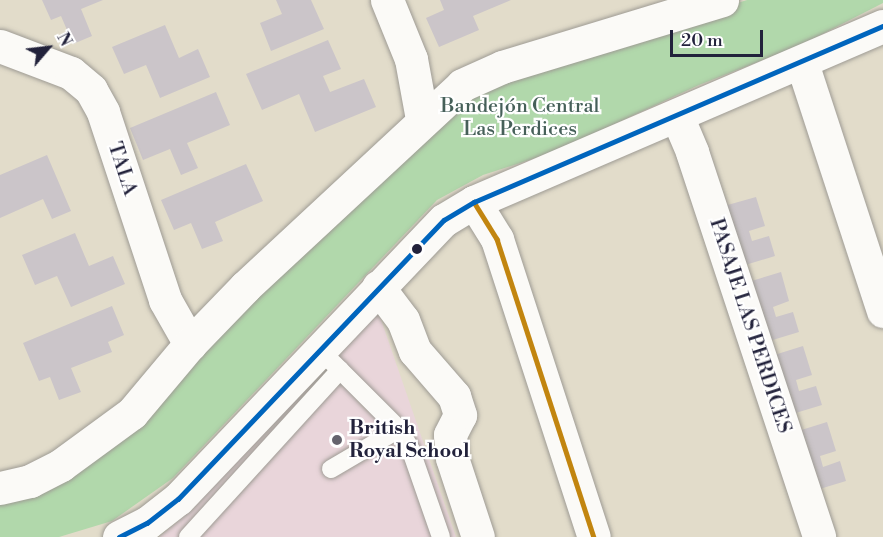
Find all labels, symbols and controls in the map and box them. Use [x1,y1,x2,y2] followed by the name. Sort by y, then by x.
[18,18,78,78] north arrow
[673,18,766,56] scale bar
[52,29,76,50] text: N
[681,29,723,52] text: 20 m
[441,94,599,141] park label: Bandejón Central Las Perdices
[102,139,142,199] street label: TALA
[704,216,796,436] street label: PASAJE LAS PERDICES
[411,243,423,255] unlabelled marker
[349,416,470,463] place label: British Royal School
[330,433,344,447] marker: British Royal School

